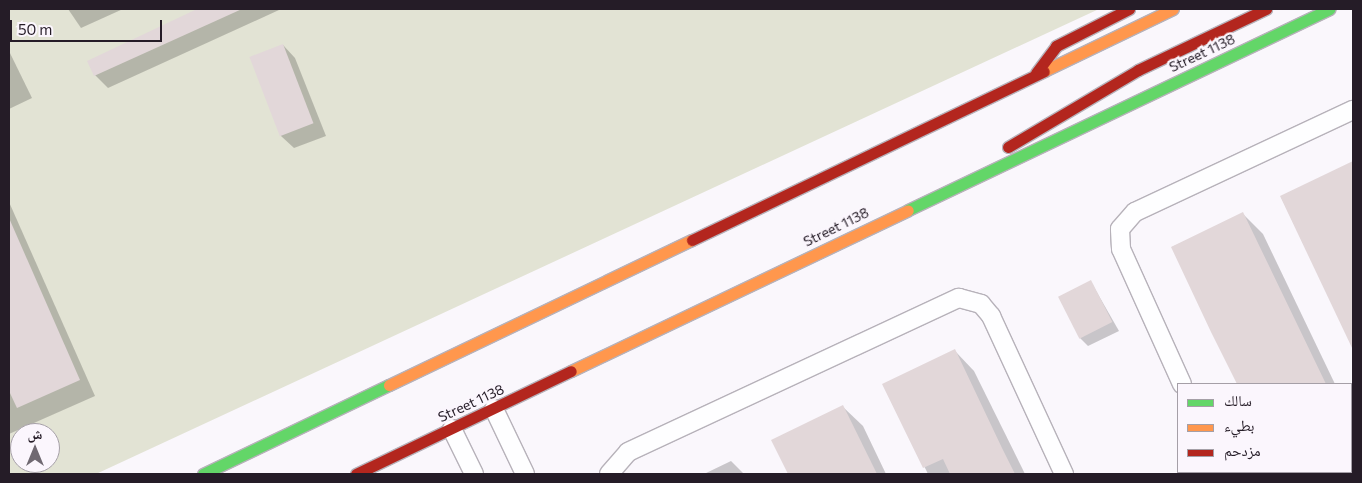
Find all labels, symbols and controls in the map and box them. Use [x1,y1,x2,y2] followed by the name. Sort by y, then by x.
[12,10,165,42] scale bar
[18,20,52,38] text: 50 m
[1166,30,1238,76] street label: Street 1138
[801,204,871,250] street label: Street 1138
[435,380,507,426] street label: Street 1138
[1177,383,1352,473] legend
[1224,391,1252,409] text: سالك
[1224,416,1254,434] text: بطيء
[10,423,60,473] north arrow
[28,425,42,442] text: ش
[1224,441,1261,459] text: مزدحم

